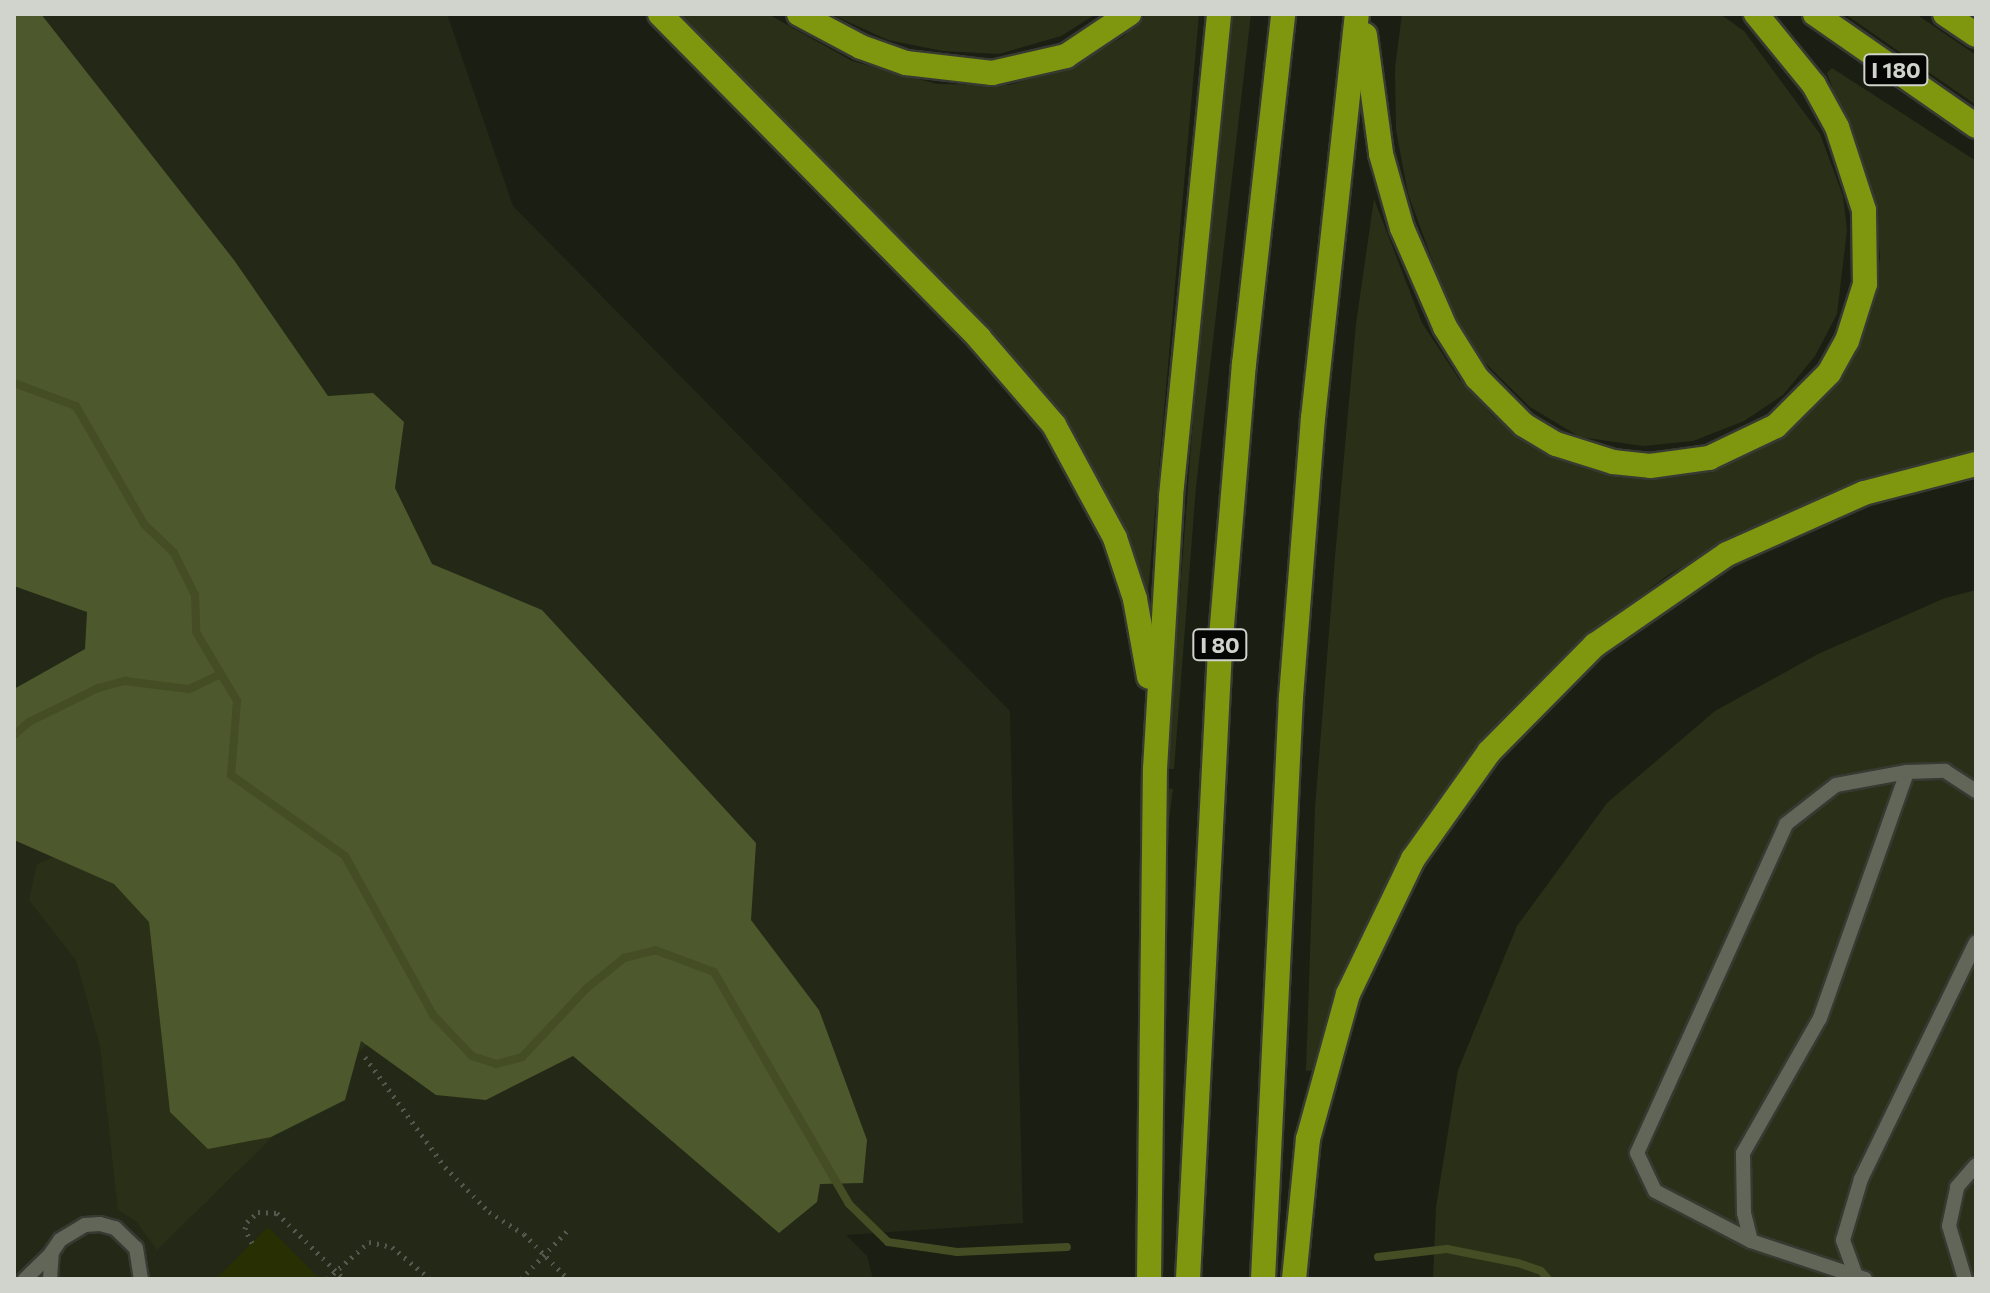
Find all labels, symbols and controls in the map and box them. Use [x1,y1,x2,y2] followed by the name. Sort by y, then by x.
[1862,52,1930,88] road number: I 180
[1192,627,1248,663] road number: I 80

